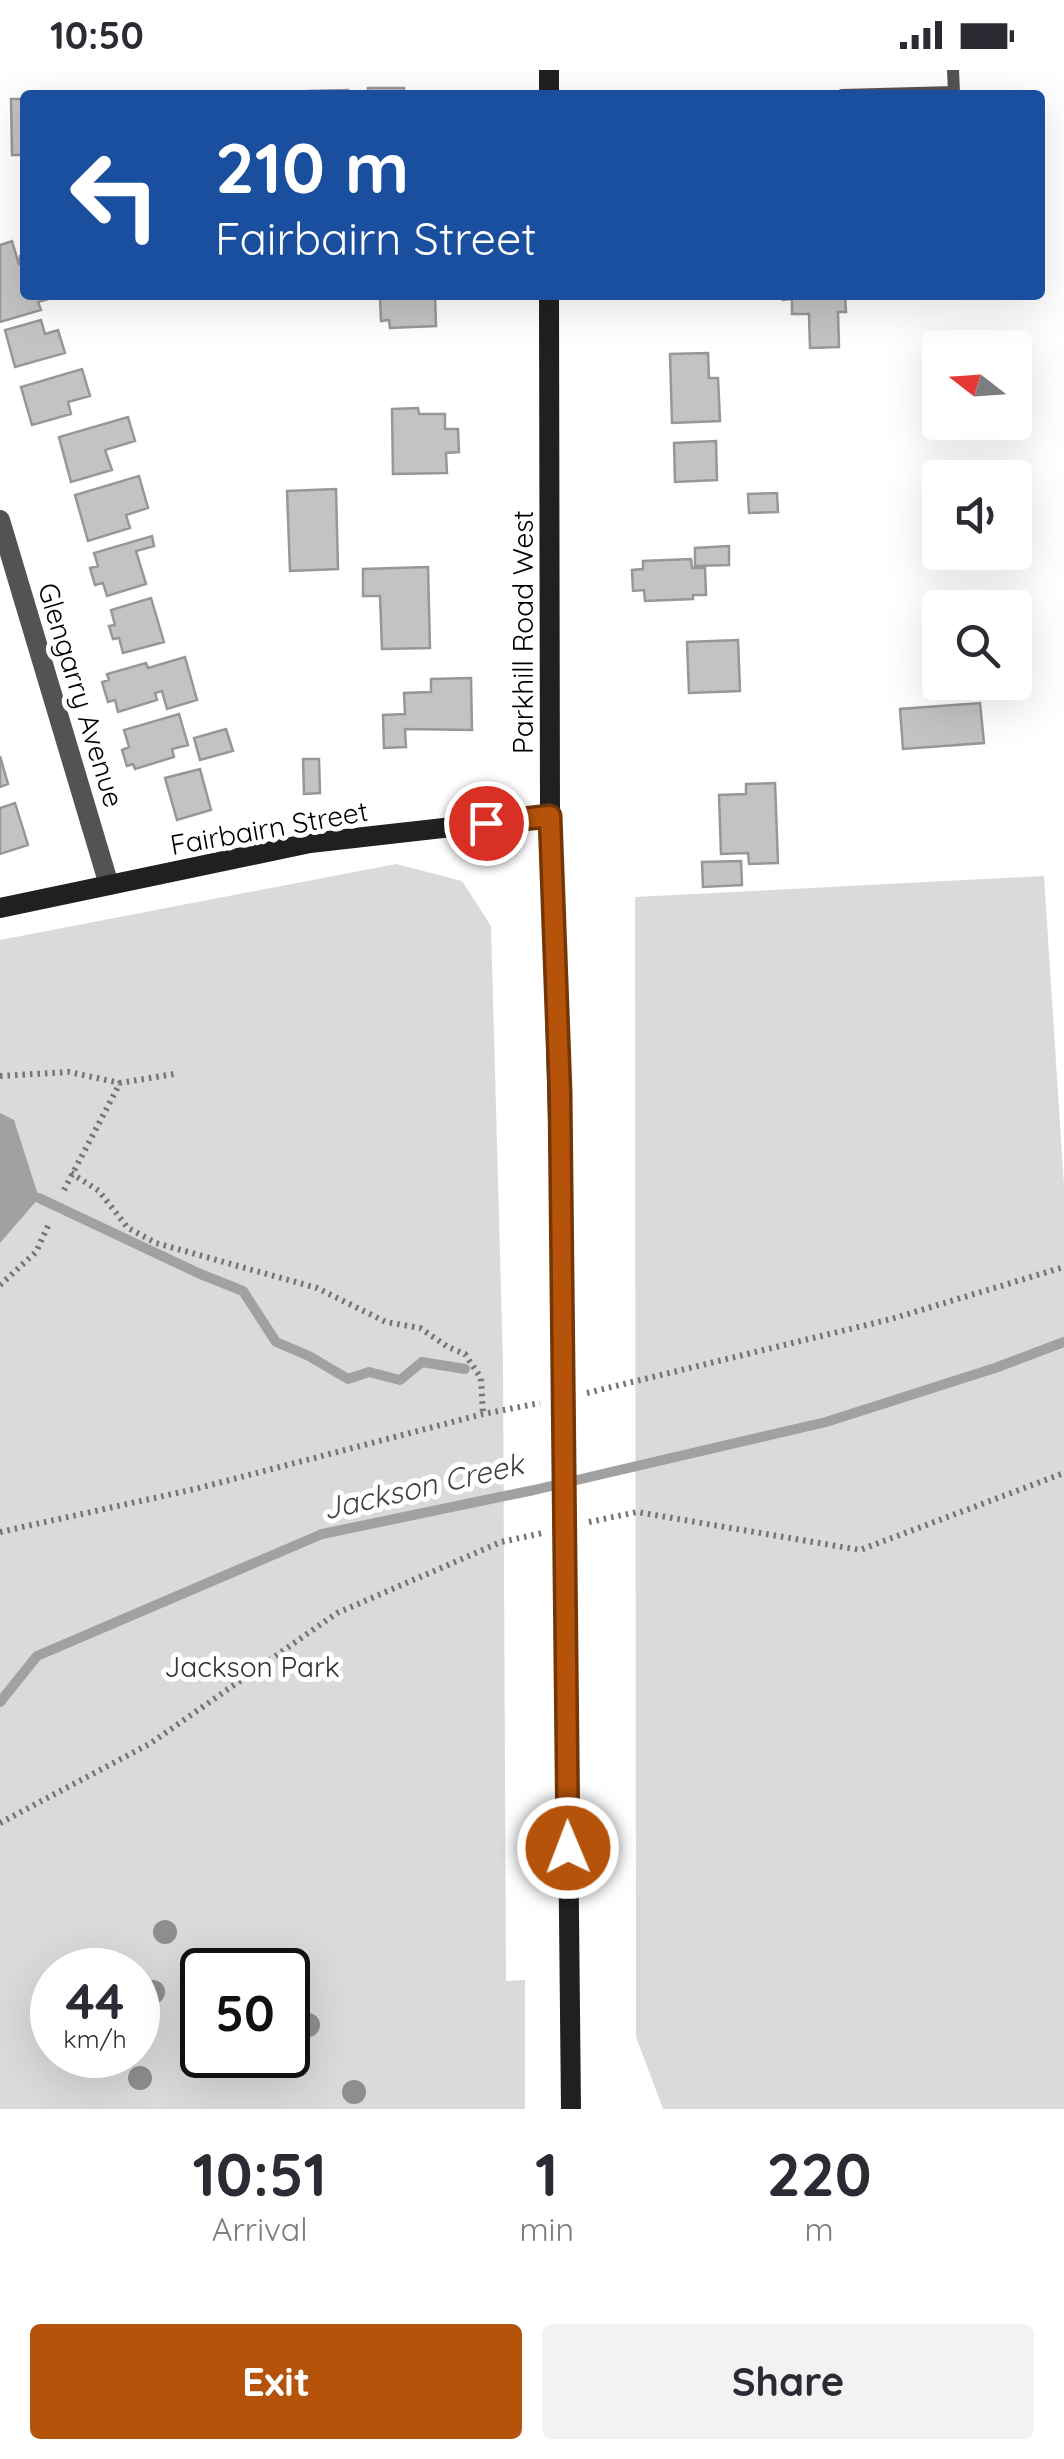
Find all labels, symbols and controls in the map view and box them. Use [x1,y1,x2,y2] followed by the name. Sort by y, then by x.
[50,11,144,59] text: 10:50
[215,123,409,211] text: 210 m
[50,130,180,260] icon: left
[215,210,537,266] text: Fairbairn Street
[922,330,1032,440] north arrow
[922,330,1032,700] map controls
[922,460,1032,570] button: sound
[505,510,540,754] street label: Parkhill Road West
[31,578,132,811] street label: Glengarry Avenue
[922,590,1032,700] button: search
[444,781,529,866] pin
[167,793,370,862] street label: Fairbairn Street
[459,796,514,851] icon: arrive
[319,1444,530,1528] water label: Jackson Creek
[164,1649,340,1684] park label: Jackson Park
[516,1796,620,1900] position arrow
[180,1948,310,2078] speed limit sign: 50
[66,1969,124,2032] text: 44
[63,2023,127,2054] text: km/h
[192,2136,327,2211] text: 10:51
[535,2136,558,2211] text: 1
[766,2136,872,2211] text: 220
[212,2209,308,2249] text: Arrival
[519,2209,574,2249] text: min
[804,2209,834,2249] text: m
[30,2324,522,2439] button: Exit
[542,2324,1034,2439] button: Share

